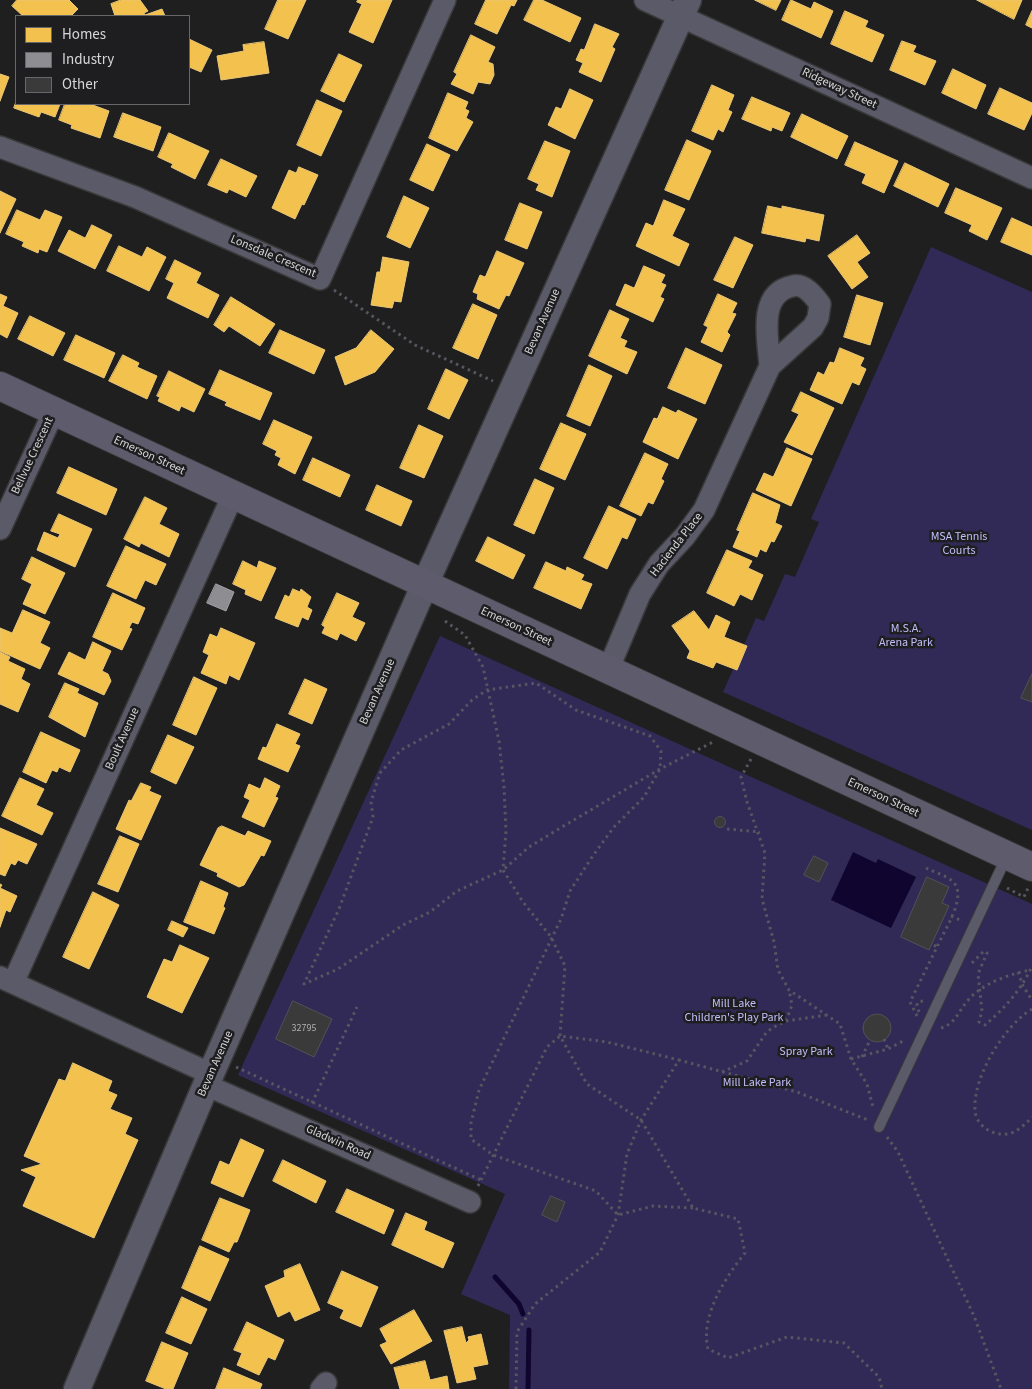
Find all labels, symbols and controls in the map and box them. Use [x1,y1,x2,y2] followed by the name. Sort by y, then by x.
[15,15,190,105] legend
[62,24,106,45] text: Homes
[62,49,114,70] text: Industry
[799,65,879,113] street label: Ridgeway Street
[62,74,98,95] text: Other
[228,232,318,282] street label: Lonsdale Crescent
[522,287,564,357] street label: Bevan Avenue
[9,415,57,497] street label: Bellvue Crescent
[111,433,187,479] street label: Emerson Street
[648,510,706,580] street label: Hacienda Place
[931,530,987,558] park label: MSA Tennis Courts
[478,604,554,650] street label: Emerson Street
[879,622,933,650] park label: M.S.A. Arena Park
[357,657,399,727] street label: Bevan Avenue
[103,706,143,772] street label: Boult Avenue
[845,775,921,821] street label: Emerson Street
[684,997,784,1025] park label: Mill Lake Children's Play Park
[292,1023,316,1035] house number: 32795
[195,1029,237,1099] street label: Bevan Avenue
[779,1045,833,1059] park label: Spray Park
[723,1076,791,1090] park label: Mill Lake Park
[303,1122,373,1164] street label: Gladwin Road

